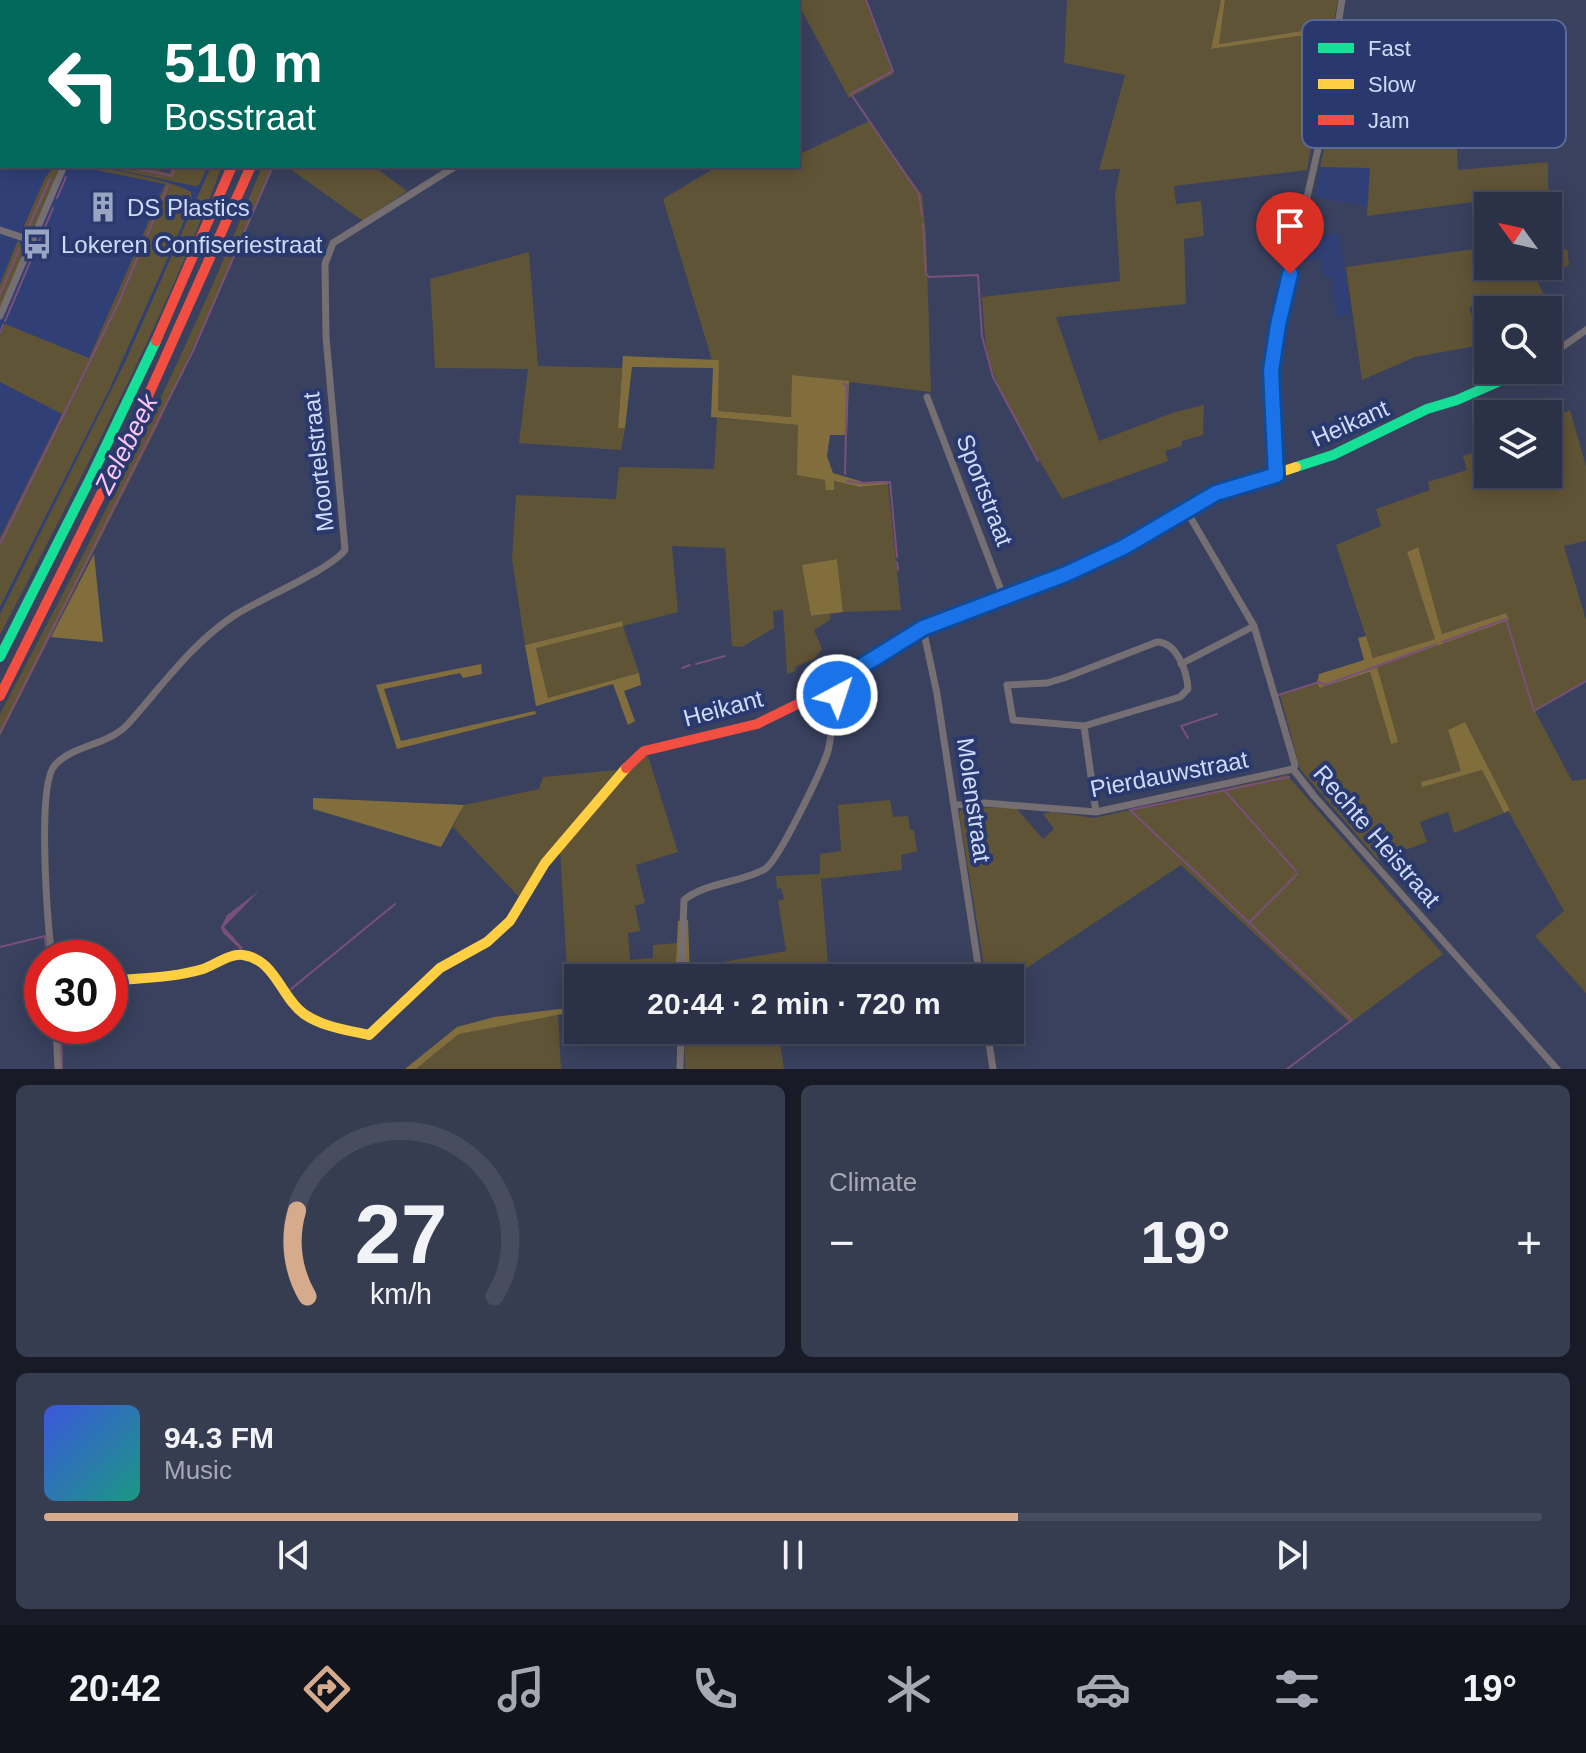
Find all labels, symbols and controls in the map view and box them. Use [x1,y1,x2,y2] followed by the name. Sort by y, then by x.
[1302,20,1566,148] legend
[164,31,323,94] text: 510 m
[32,32,136,136] icon: left
[1368,36,1411,61] text: Fast
[1368,72,1416,97] text: Slow
[164,97,316,138] text: Bosstraat
[1368,108,1410,133] text: Jam
[86,190,120,224] building icon: DS Plastics
[1256,192,1324,274] pin
[1474,192,1562,280] north arrow
[1474,192,1562,488] map controls
[127,194,250,221] place label: DS Plastics
[1268,204,1312,248] icon: arrive
[20,227,54,261] bus stop icon: Lokeren Confiseriestraat
[61,231,323,258] place label: Lokeren Confiseriestraat
[1474,296,1562,384] button: search
[88,388,165,499] water label: Zelebeek
[297,391,339,533] street label: Moortelstraat
[1307,394,1393,452] street label: Heikant
[1474,400,1562,488] button: layers
[951,430,1019,550] street label: Sportstraat
[795,653,879,737] position arrow
[680,684,766,732] street label: Heikant
[952,736,996,864] street label: Molenstraat
[1088,745,1250,803] street label: Pierdauwstraat
[1308,760,1446,913] street label: Rechte Heistraat
[24,940,128,1044] speed limit sign: 30
[647,987,941,1020] text: 20:44 · 2 min · 720 m
[829,1167,917,1197] text: Climate
[354,1188,447,1281] text: 27
[1140,1209,1231,1276] text: 19°
[829,1218,855,1267] text: −
[1516,1218,1542,1267] text: +
[370,1278,431,1310] text: km/h
[164,1421,274,1454] text: 94.3 FM
[164,1455,232,1485] text: Music
[272,1533,316,1577] icon: previous
[771,1533,815,1577] icon: pause
[1270,1533,1314,1577] icon: next
[299,1661,355,1717] icon: directions
[493,1661,549,1717] icon: music
[687,1661,743,1717] icon: phone
[881,1661,937,1717] icon: climate
[1075,1661,1131,1717] icon: car
[1269,1661,1325,1717] icon: filters
[69,1668,161,1709] text: 20:42
[1462,1668,1517,1709] text: 19°

